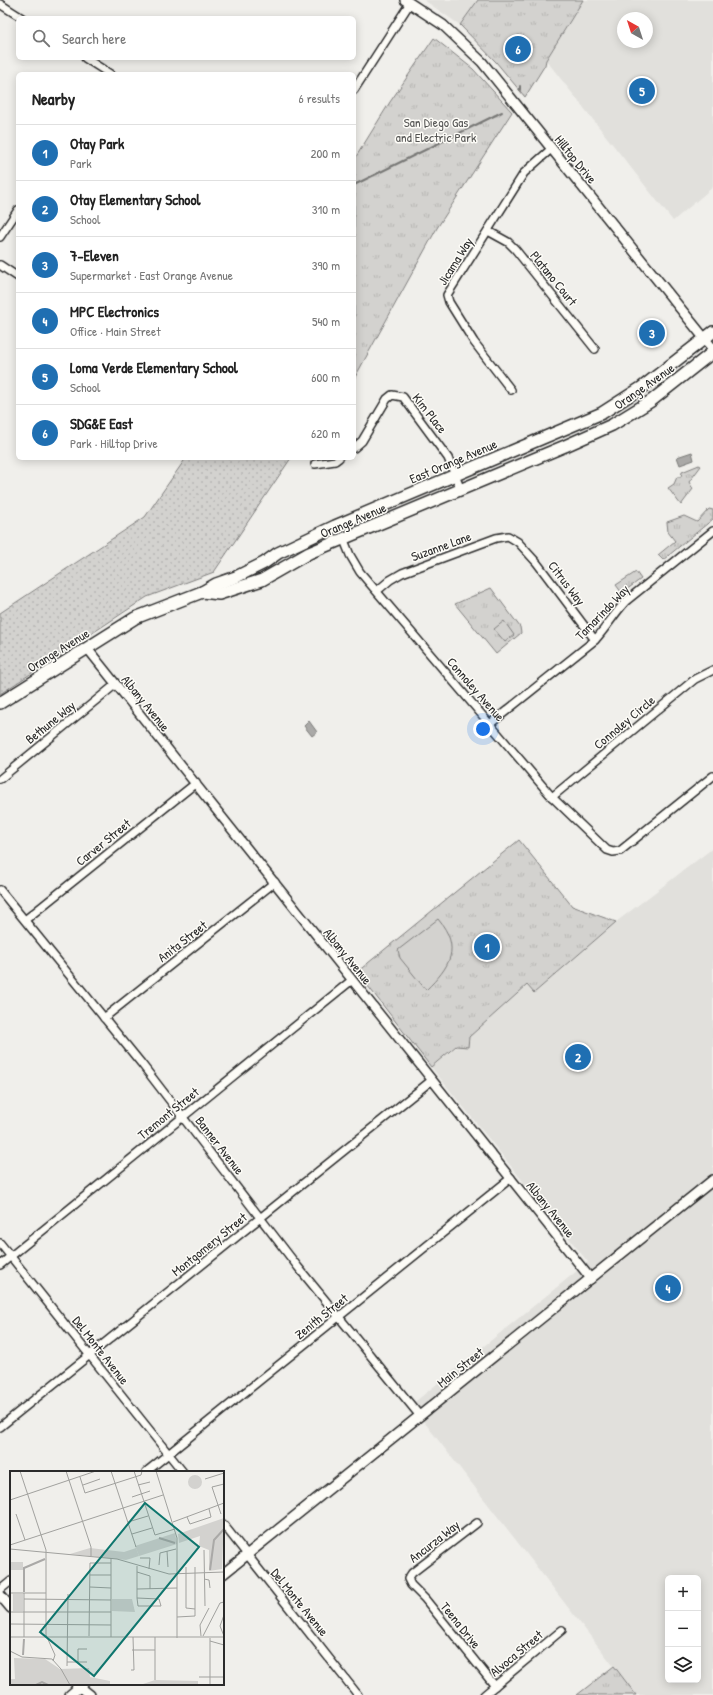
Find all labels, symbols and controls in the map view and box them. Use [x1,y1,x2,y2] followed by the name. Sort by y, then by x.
[617,12,653,48] north arrow
[16,16,356,60] search box
[30,27,52,49] icon: search
[62,28,126,49] text: Search here
[505,34,531,64] pin: 6
[629,76,655,106] pin: 5
[32,87,75,110] text: Nearby
[299,89,340,107] text: 6 results
[396,113,477,146] park label: San Diego Gas and Electric Park
[551,131,601,187] street label: Hilltop Drive
[70,133,124,154] text: Otay Park
[43,144,47,162] text: 1
[310,144,340,162] text: 200 m
[70,154,92,172] text: Park
[70,189,200,210] text: Otay Elementary School
[42,200,48,218] text: 2
[312,200,340,218] text: 310 m
[70,210,100,228] text: School
[433,233,477,288] street label: Jicama Way
[70,245,119,266] text: 7-Eleven
[526,247,582,310] street label: Platano Court
[42,256,48,274] text: 3
[312,256,340,274] text: 390 m
[70,266,233,284] text: Supermarket · East Orange Avenue
[70,301,159,322] text: MPC Electronics
[43,312,47,330] text: 4
[312,312,340,330] text: 540 m
[639,318,665,348] pin: 3
[70,322,161,340] text: Office · Main Street
[70,357,238,378] text: Loma Verde Elementary School
[610,359,678,413] street label: Orange Avenue
[42,368,48,386] text: 5
[311,368,340,386] text: 600 m
[70,378,100,396] text: School
[409,389,451,437] street label: Kim Place
[70,413,133,434] text: SDG&E East
[42,424,48,442] text: 6
[311,424,340,442] text: 620 m
[70,434,158,452] text: Park · Hilltop Drive
[406,434,500,488] street label: East Orange Avenue
[317,498,389,542] street label: Orange Avenue
[408,527,474,565] street label: Suzanne Lane
[544,557,590,609] street label: Citrus Way
[571,580,633,644] street label: Tamarindo Way
[23,624,93,676] street label: Orange Avenue
[443,653,509,725] street label: Connoley Avenue
[118,671,174,735] street label: Albany Avenue
[589,691,659,753] street label: Connoley Circle
[21,696,79,748] street label: Bethune Way
[473,719,493,739] your location
[72,814,135,870] street label: Carver Street
[154,916,211,966] street label: Anita Street
[320,924,376,988] street label: Albany Avenue
[474,932,500,962] pin: 1
[565,1042,591,1072] pin: 2
[134,1082,203,1143] street label: Tremont Street
[191,1112,249,1178] street label: Banner Avenue
[523,1177,579,1241] street label: Albany Avenue
[168,1208,251,1280] street label: Montgomery Street
[655,1273,681,1303] pin: 4
[291,1289,352,1343] street label: Zenith Street
[69,1312,133,1388] street label: Del Monte Avenue
[433,1342,487,1391] street label: Main Street
[10,1471,224,1685] inset map
[405,1515,463,1566] street label: Ancurza Way
[267,1564,333,1640] street label: Del Monte Avenue
[665,1575,701,1683] map controls
[665,1575,701,1611] button: +
[437,1598,485,1652] street label: Teena Drive
[665,1611,701,1647] button: −
[486,1625,547,1680] street label: Alvoca Street
[665,1647,701,1683] button: layers

